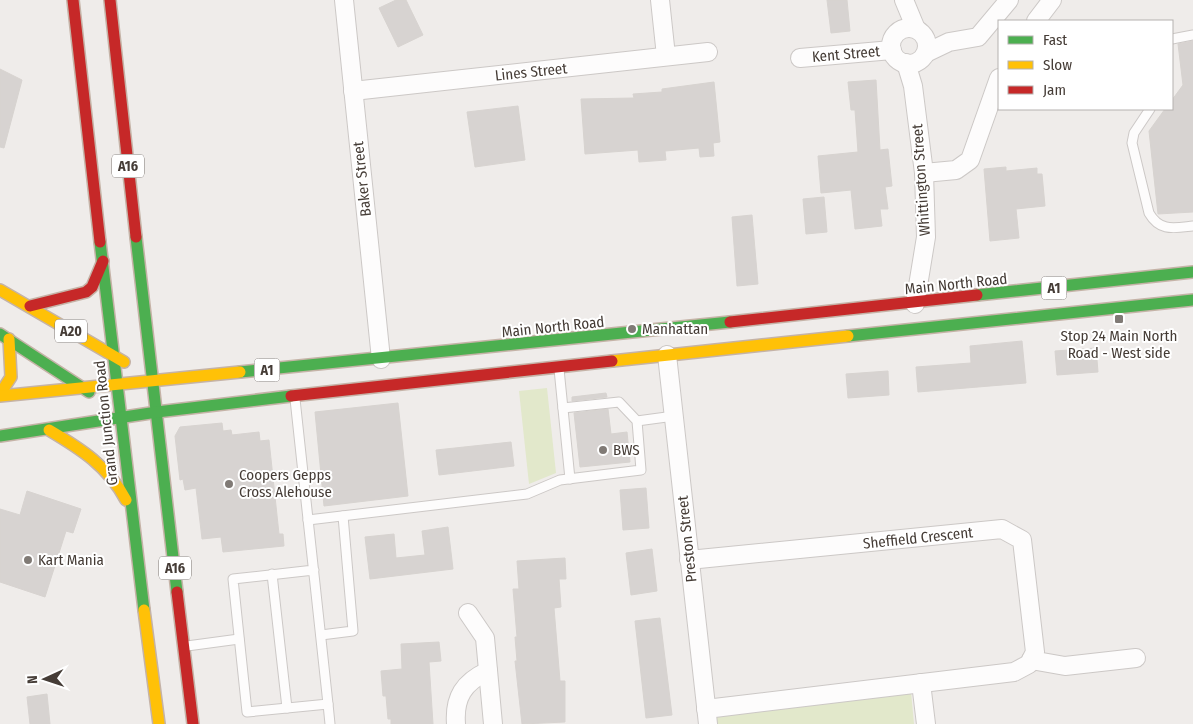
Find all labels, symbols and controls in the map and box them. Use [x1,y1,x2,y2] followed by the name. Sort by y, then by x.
[998,20,1173,110] legend
[1043,31,1067,49] text: Fast
[811,42,881,66] street label: Kent Street
[1043,56,1072,74] text: Slow
[494,59,568,85] street label: Lines Street
[1043,81,1066,99] text: Jam
[908,123,934,237] street label: Whittington Street
[349,140,375,217] street label: Baker Street
[112,154,144,178] road number: A16
[904,270,1008,298] street label: Main North Road
[1042,276,1066,300] road number: A1
[501,313,605,341] street label: Main North Road
[1113,313,1125,325] marker: Stop 24 Main North Road - West side
[55,320,87,342] road number: A20
[642,320,708,338] place label: Manhattan
[626,323,638,335] marker: Manhattan
[1061,327,1177,362] place label: Stop 24 Main North Road - West side
[254,358,280,382] road number: A1
[90,360,122,486] street label: Grand Junction Road
[613,441,640,459] place label: BWS
[597,444,609,456] marker: BWS
[239,466,332,501] place label: Coopers Gepps Cross Alehouse
[223,478,235,490] marker: Coopers Gepps Cross Alehouse
[673,495,701,583] street label: Preston Street
[862,523,974,553] street label: Sheffield Crescent
[38,551,104,569] place label: Kart Mania
[22,554,34,566] marker: Kart Mania
[159,556,191,580] road number: A16
[20,654,70,704] north arrow
[24,675,41,684] text: N

